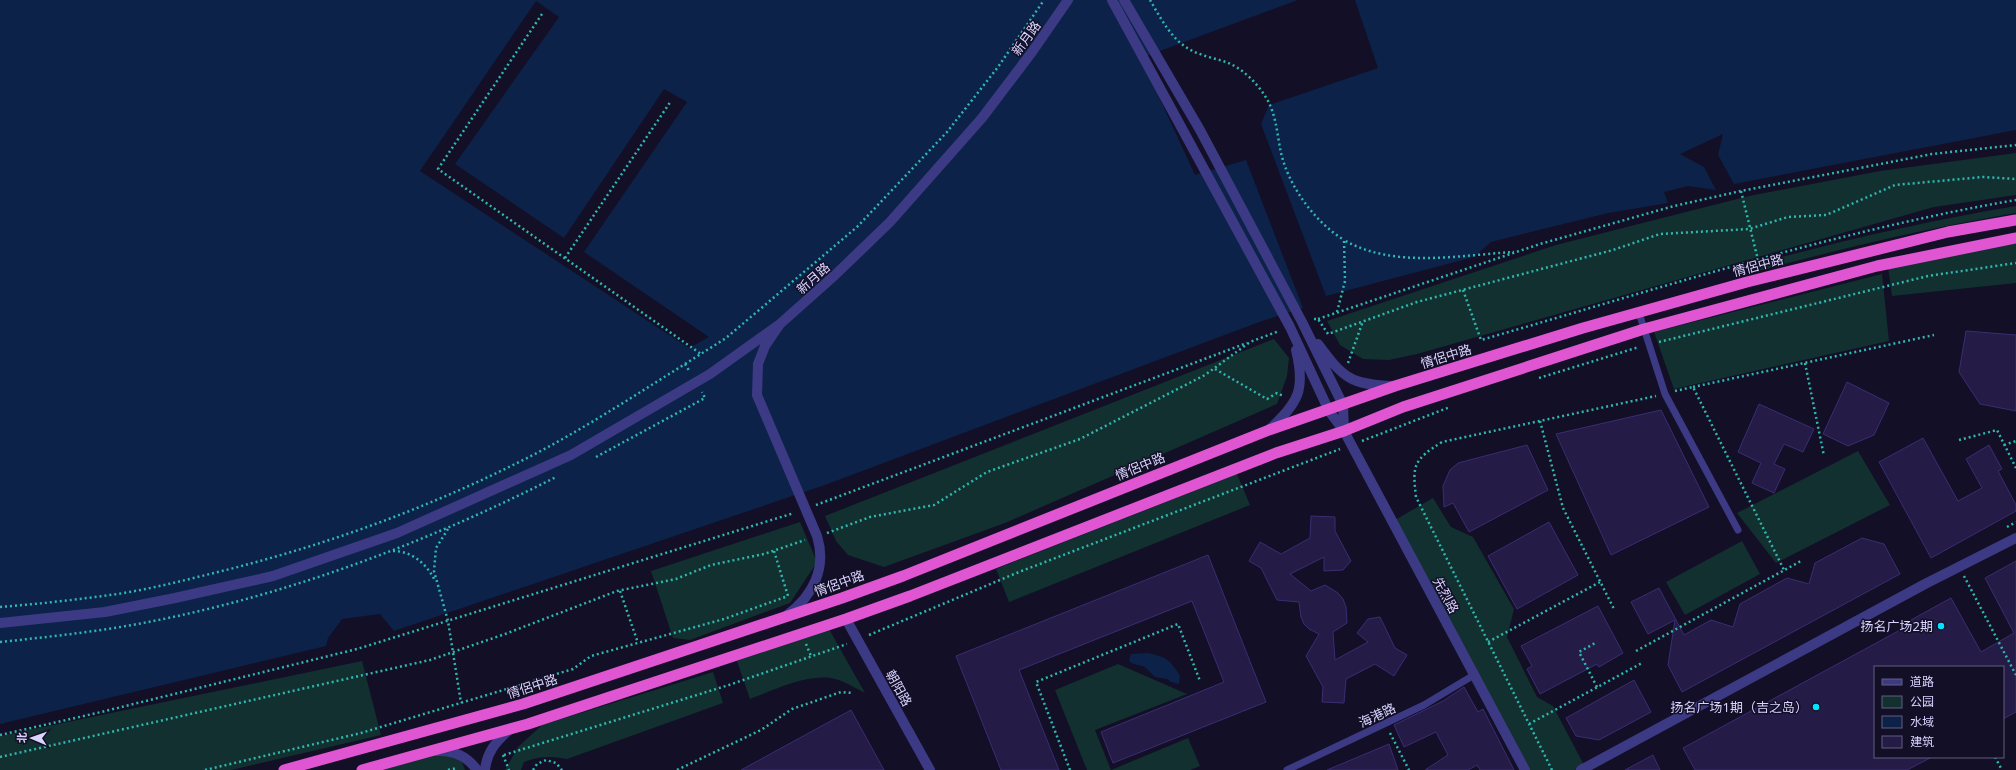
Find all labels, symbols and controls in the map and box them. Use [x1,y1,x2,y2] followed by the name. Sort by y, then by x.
[1007,17,1045,59] street label: 新月路
[1731,250,1785,280] street label: 情侶中路
[792,258,834,298] street label: 新月路
[1418,340,1474,372] street label: 情侶中路
[1113,448,1167,484] street label: 情侶中路
[811,566,867,600] street label: 情侶中路
[1429,574,1463,616] street label: 先烈路
[1861,617,1933,635] place label: 扬名广场2期
[1936,621,1946,631] marker: 扬名广场2期
[1874,666,2004,758] legend
[882,667,916,709] street label: 朝阳路
[504,669,560,703] street label: 情侶中路
[1910,673,1934,690] text: 道路
[1910,693,1934,710] text: 公园
[1671,698,1808,716] place label: 扬名广场1期（吉之岛）
[1356,699,1398,731] street label: 海港路
[1811,702,1821,712] marker: 扬名广场1期（吉之岛）
[1910,713,1934,730] text: 水域
[12,718,52,758] north arrow
[14,732,29,743] text: 北
[1910,733,1934,750] text: 建筑

